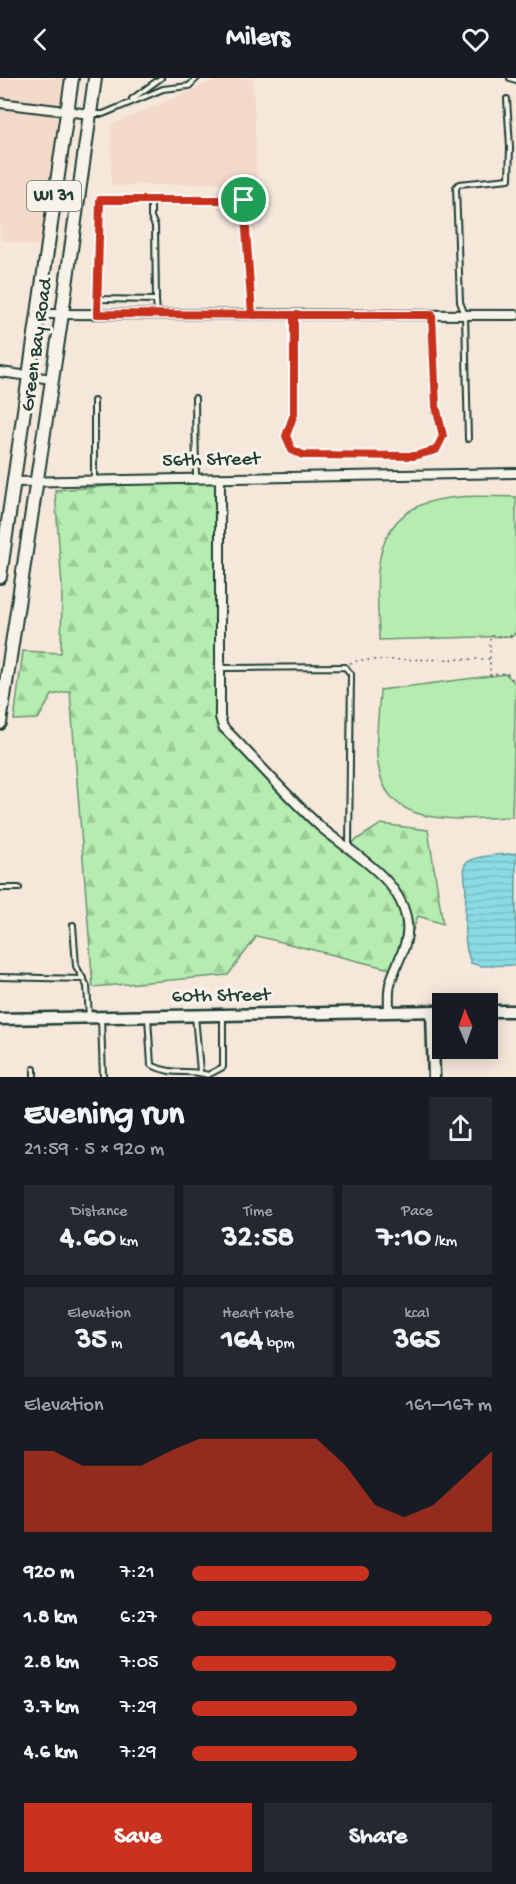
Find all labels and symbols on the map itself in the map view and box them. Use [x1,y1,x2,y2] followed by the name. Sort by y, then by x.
[218,174,269,225] pin
[27,181,81,211] road number: WI 31
[17,275,59,413] street label: Green Bay Road
[162,449,262,473] street label: 56th Street
[172,985,272,1009] street label: 60th Street
[432,993,498,1059] north arrow

